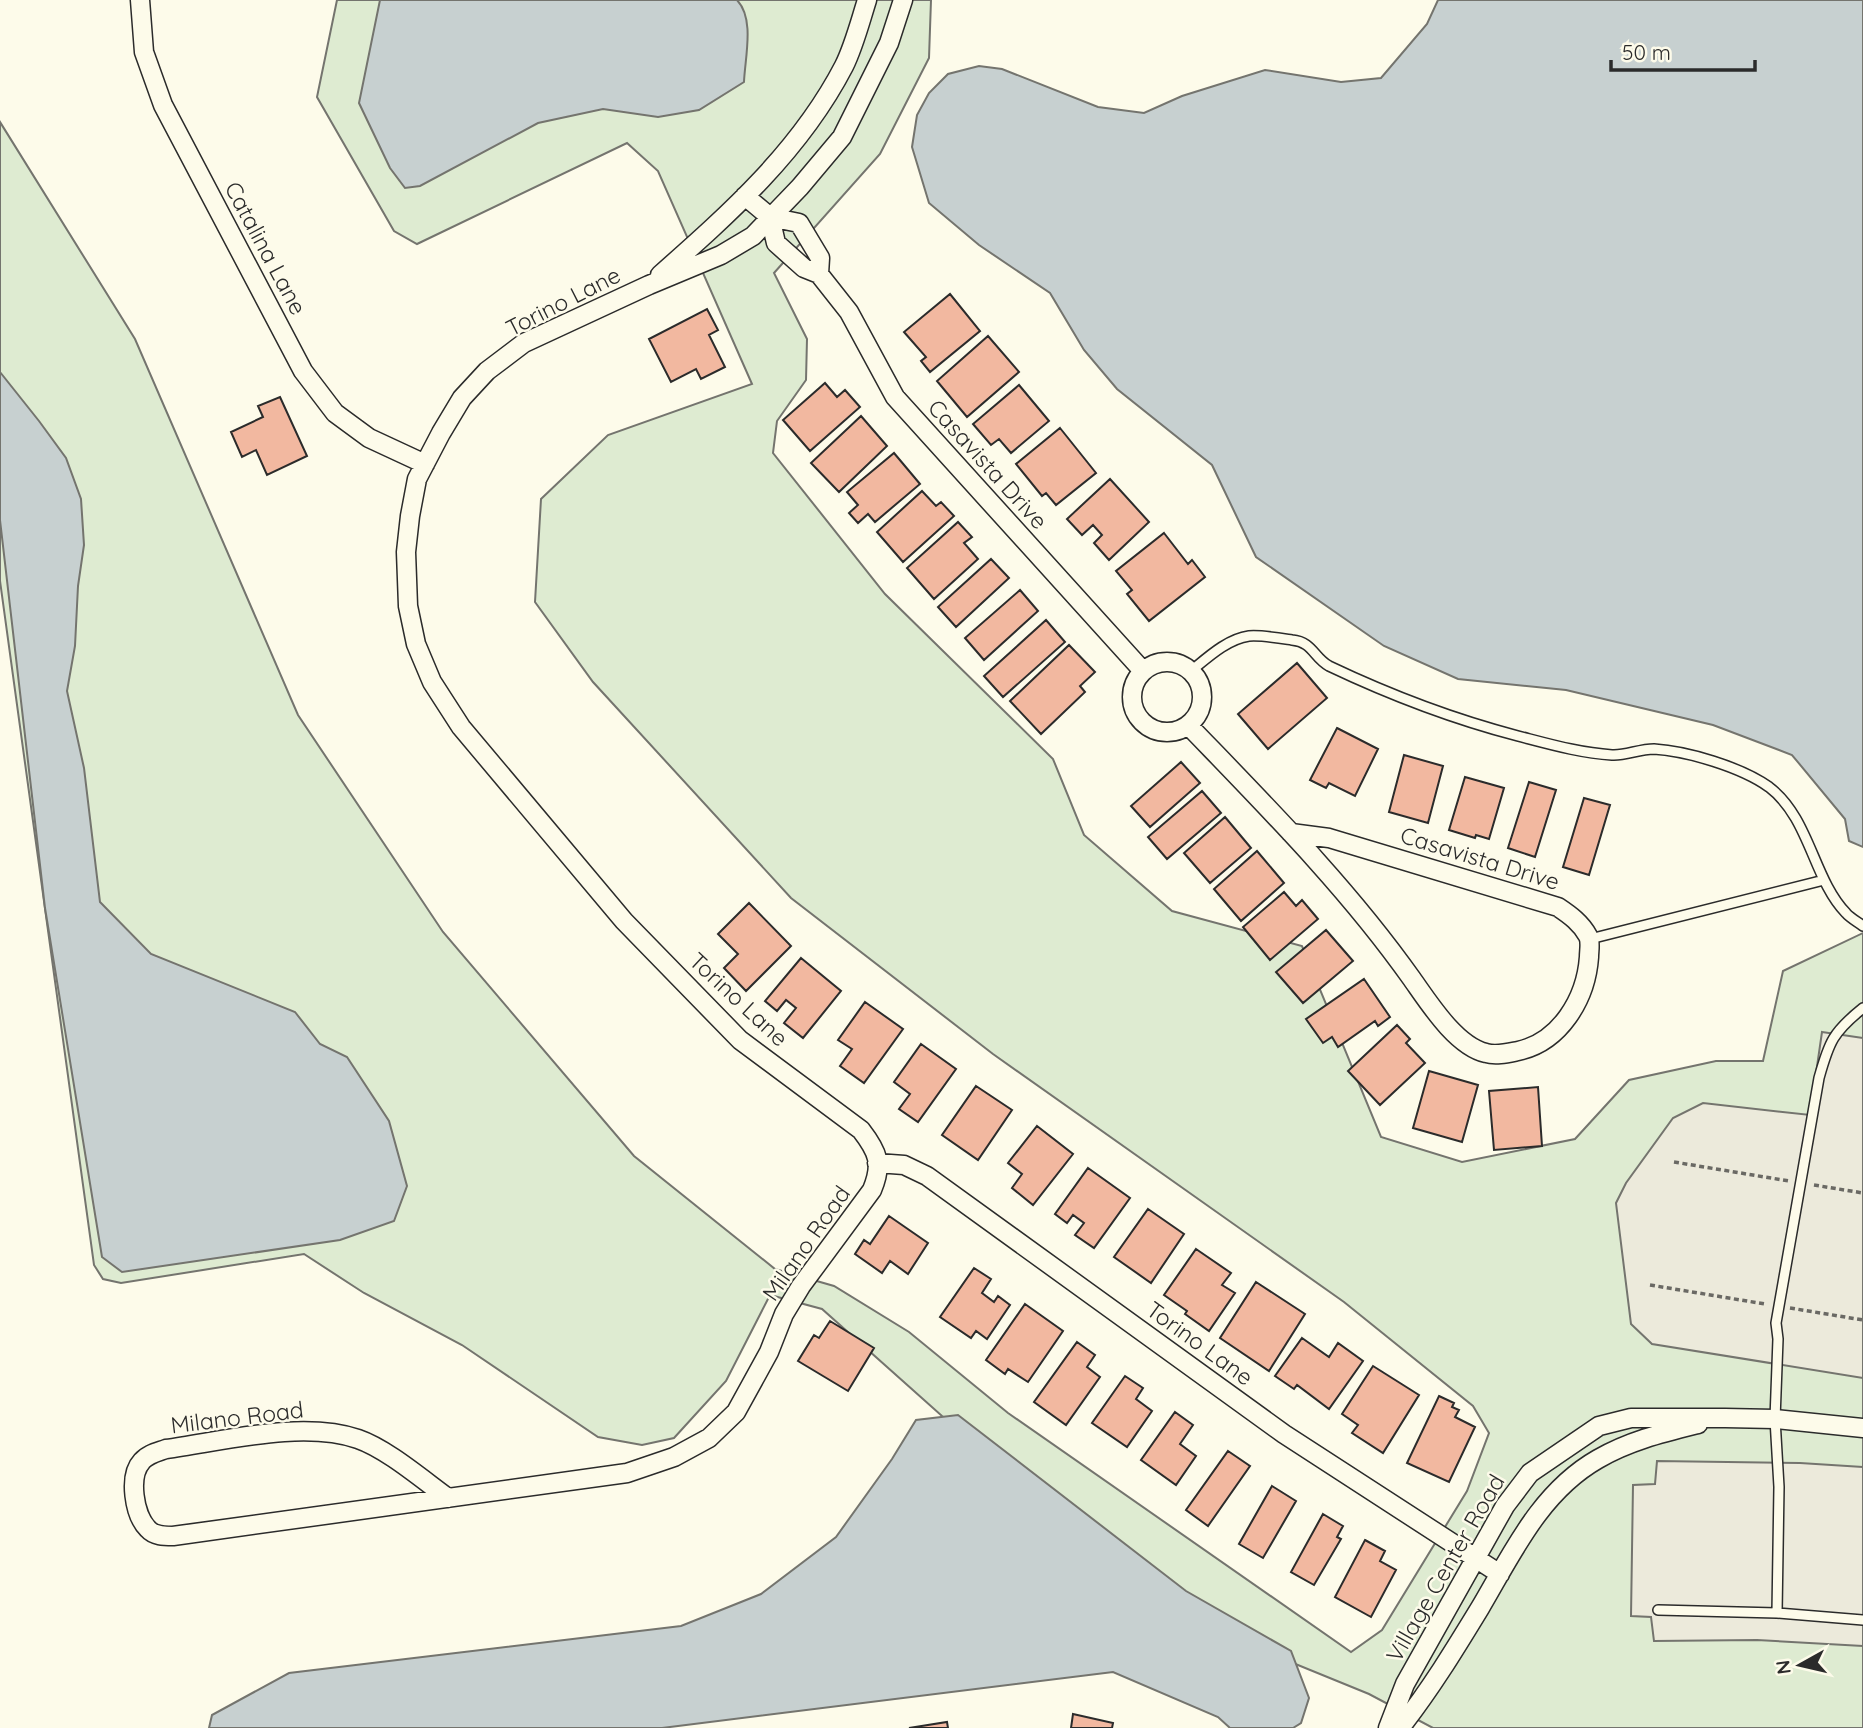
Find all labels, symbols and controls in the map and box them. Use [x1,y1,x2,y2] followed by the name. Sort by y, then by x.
[1611,28,1755,72] scale bar
[1622,39,1671,65] text: 50 m
[219,176,313,320] street label: Catalina Lane
[501,260,625,342] street label: Torino Lane
[922,393,1054,535] street label: Casavista Drive
[1397,820,1563,896] street label: Casavista Drive
[683,946,795,1052] street label: Torino Lane
[756,1180,856,1306] street label: Milano Road
[1141,1295,1259,1391] street label: Torino Lane
[169,1394,305,1440] street label: Milano Road
[1379,1469,1511,1667] street label: Village Center Road
[1765,1630,1835,1700] north arrow
[1770,1659,1796,1676] text: N

